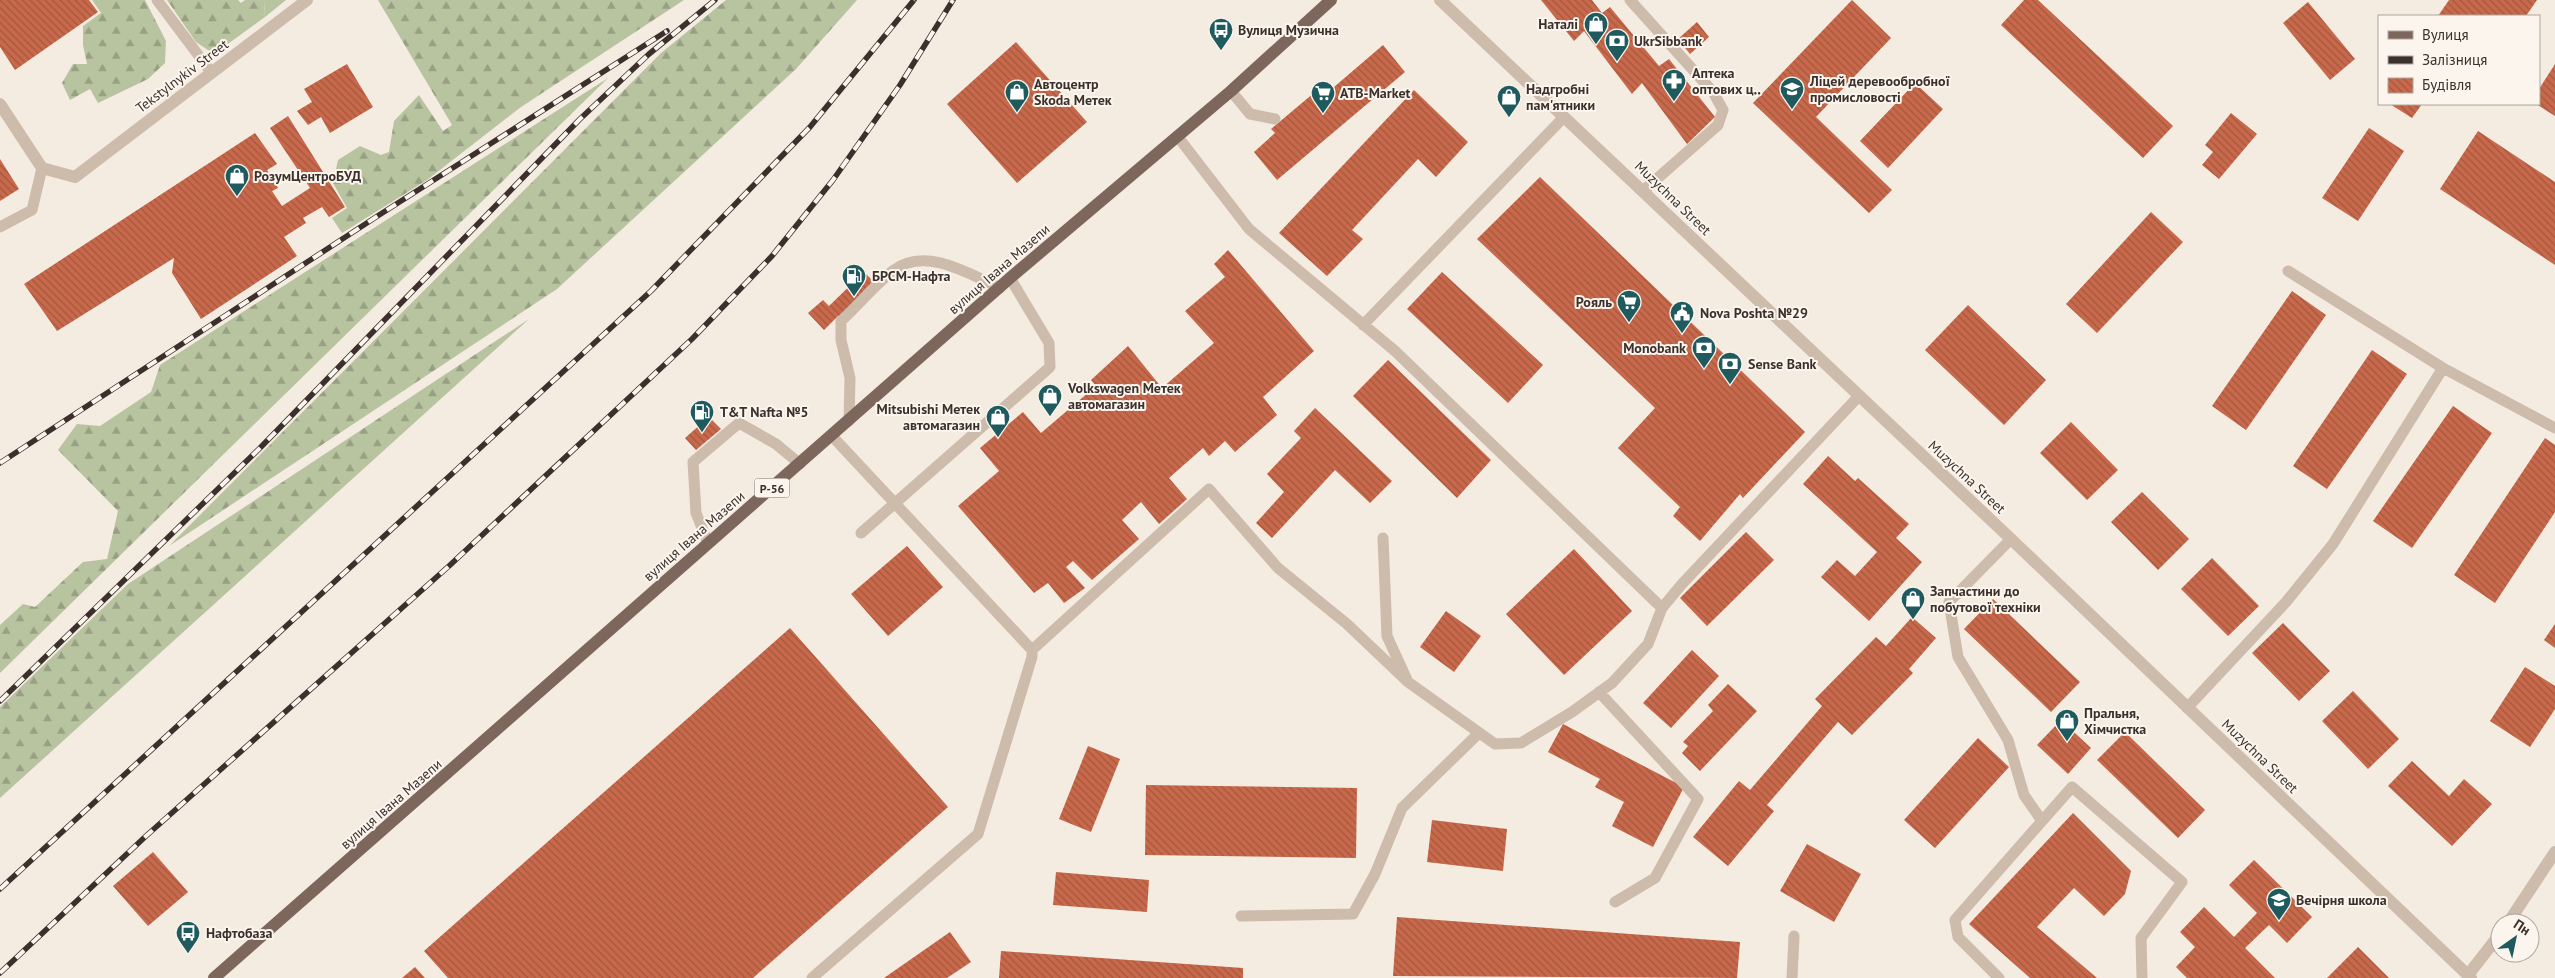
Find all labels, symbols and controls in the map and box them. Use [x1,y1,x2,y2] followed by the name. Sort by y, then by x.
[1583,11,1609,45] shop icon: Наталі
[1538,15,1578,33] place label: Наталі
[2378,15,2540,105] legend
[1208,17,1234,51] bus stop icon: Вулиця Музична
[1238,21,1339,39] place label: Вулиця Музична
[2422,25,2469,44] text: Вулиця
[1604,28,1630,62] bank icon: UkrSibbank
[1634,32,1702,50] place label: UkrSibbank
[132,35,232,117] street label: Tekstylnykiv Street
[2422,50,2487,69] text: Залізниця
[1692,64,1761,98] place label: Аптека оптових ц‥
[1661,68,1687,102] pharmacy icon: Аптека оптових ц‥
[1809,72,1951,106] place label: Ліцей деревообробної промисловості
[1034,75,1112,109] place label: Автоцентр Skoda Метек
[2422,75,2471,94] text: Будівля
[1779,76,1805,110] school or university icon: Ліцей деревообробної промисловості
[1004,79,1030,113] shop icon: Автоцентр Skoda Метек
[1310,80,1336,114] supermarket icon: ATB-Market
[1526,80,1595,114] place label: Надгробні пам'ятники
[1340,84,1411,102] place label: ATB-Market
[1496,84,1522,118] shop icon: Надгробні пам'ятники
[1631,157,1715,239] street label: Muzychna Street
[224,163,250,197] shop icon: РозумЦентроБУД
[254,167,362,185] place label: РозумЦентроБУД
[945,220,1053,318] street label: вулиця Івана Мазепи
[841,263,867,297] fuel station icon: БРСМ-Нафта
[872,267,950,285] place label: БРСМ-Нафта
[1616,289,1642,323] supermarket icon: Рояль
[1576,293,1612,311] place label: Рояль
[1669,300,1695,334] public building icon: Nova Poshta №29
[1700,304,1808,322] place label: Nova Poshta №29
[1691,335,1717,369] bank icon: Monobank
[1623,339,1686,357] place label: Monobank
[1717,351,1743,385] bank icon: Sense Bank
[1748,355,1817,373] place label: Sense Bank
[1067,379,1181,413] place label: Volkswagen Метек автомагазин
[1037,383,1063,417] shop icon: Volkswagen Метек автомагазин
[689,399,715,433] fuel station icon: Т&T Nafta №5
[877,400,980,434] place label: Mitsubishi Метек автомагазин
[720,403,809,421] place label: Т&T Nafta №5
[985,404,1011,438] shop icon: Mitsubishi Метек автомагазин
[1925,437,2010,518] street label: Muzychna Street
[754,478,790,498] road number: Р-56
[640,487,748,585] street label: вулиця Івана Мазепи
[1930,582,2041,616] place label: Запчастини до побутової техніки
[1900,586,1926,620] shop icon: Запчастини до побутової техніки
[2084,704,2146,738] place label: Пральня, Хімчистка
[2054,708,2080,742] shop icon: Пральня, Хімчистка
[2218,715,2302,797] street label: Muzychna Street
[337,755,445,853] street label: вулиця Івана Мазепи
[2266,887,2292,921] school or university icon: Вечірня школа
[2296,891,2387,909] place label: Вечірня школа
[2490,913,2540,963] north arrow
[2510,915,2534,939] text: Пн
[175,920,201,954] bus stop icon: Нафтобаза
[206,924,273,942] place label: Нафтобаза

